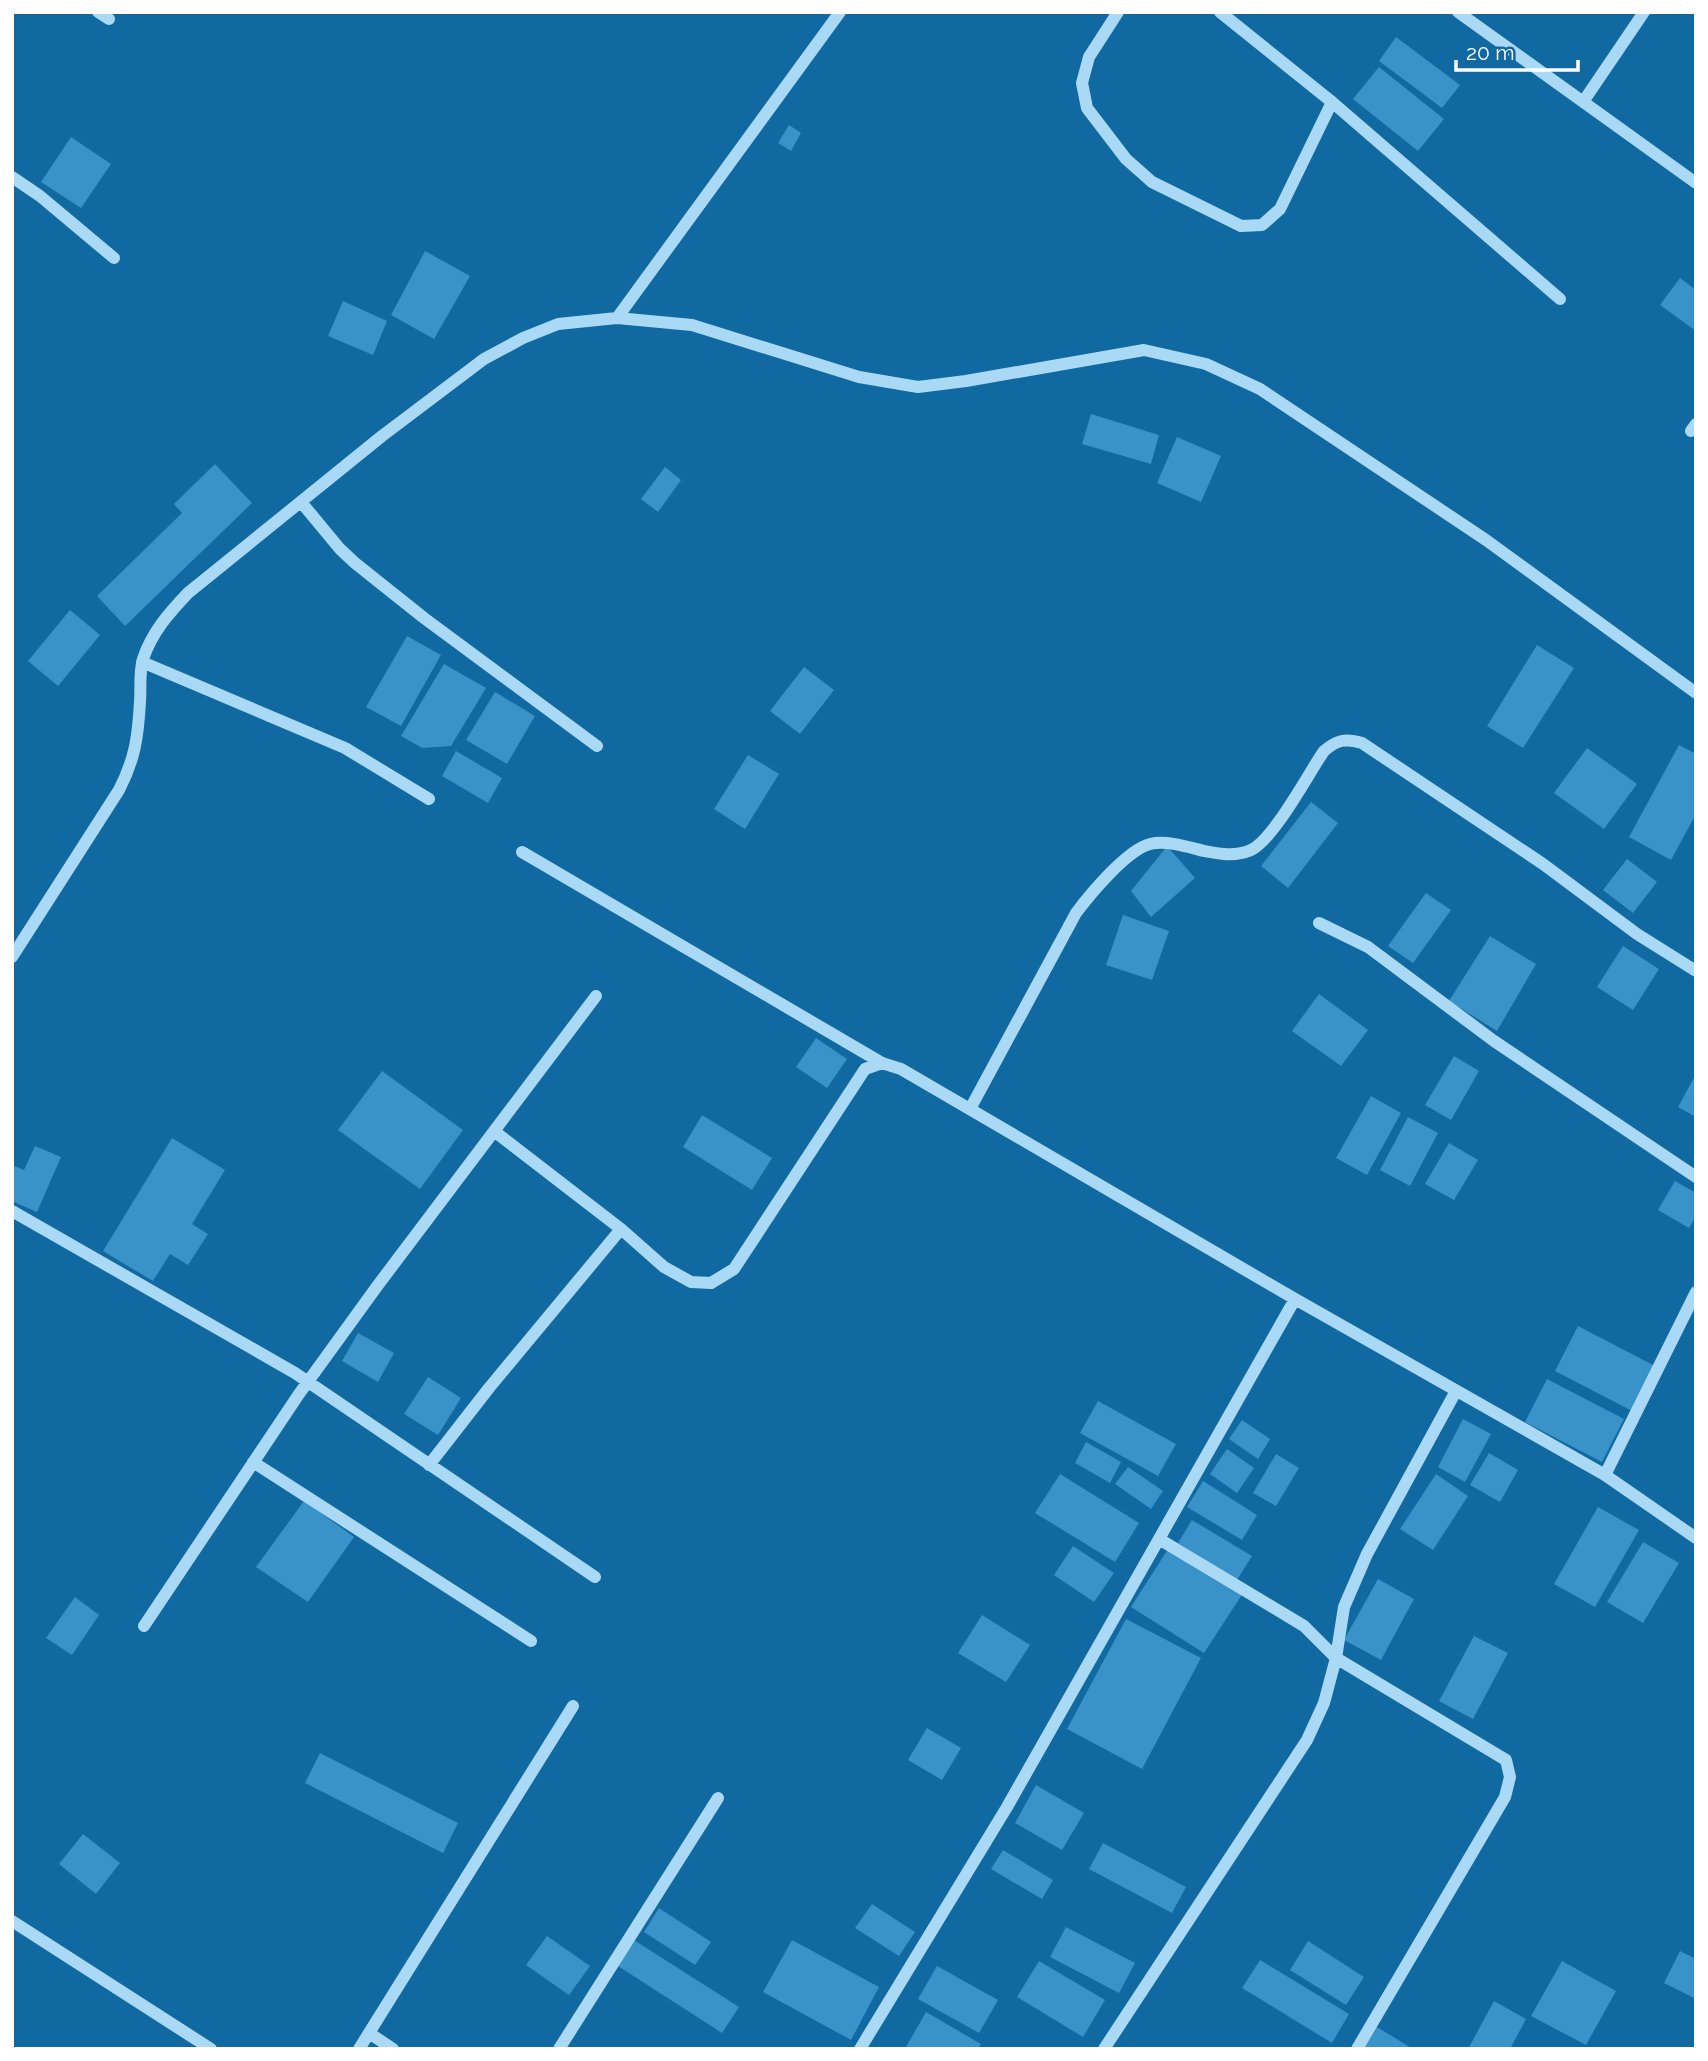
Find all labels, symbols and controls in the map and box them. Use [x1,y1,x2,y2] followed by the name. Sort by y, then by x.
[1456,28,1578,72] scale bar
[1466,40,1514,65] text: 20 m

